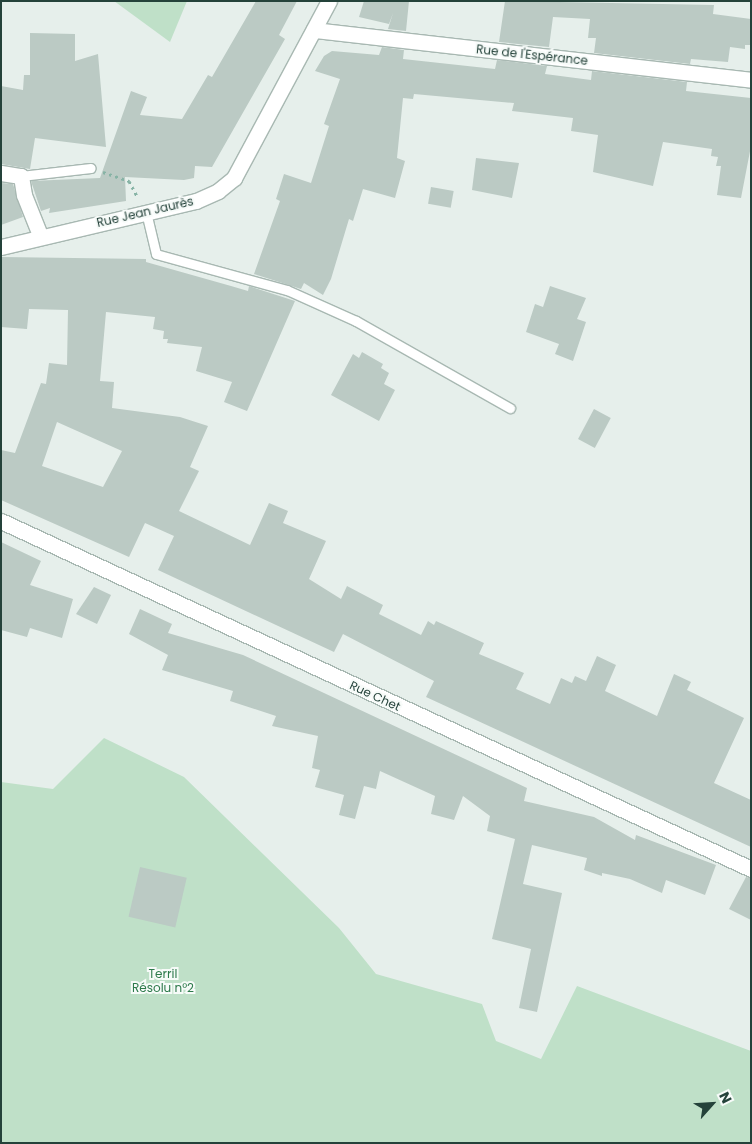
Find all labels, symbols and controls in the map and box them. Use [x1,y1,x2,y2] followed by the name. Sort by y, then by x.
[475,42,589,68] street label: Rue de l'Espérance
[95,194,195,230] street label: Rue Jean Jaurès
[347,678,403,714] street label: Rue Chet
[132,967,194,995] park label: Terril Résolu n°2
[687,1079,737,1129] north arrow
[714,1088,737,1107] text: N

